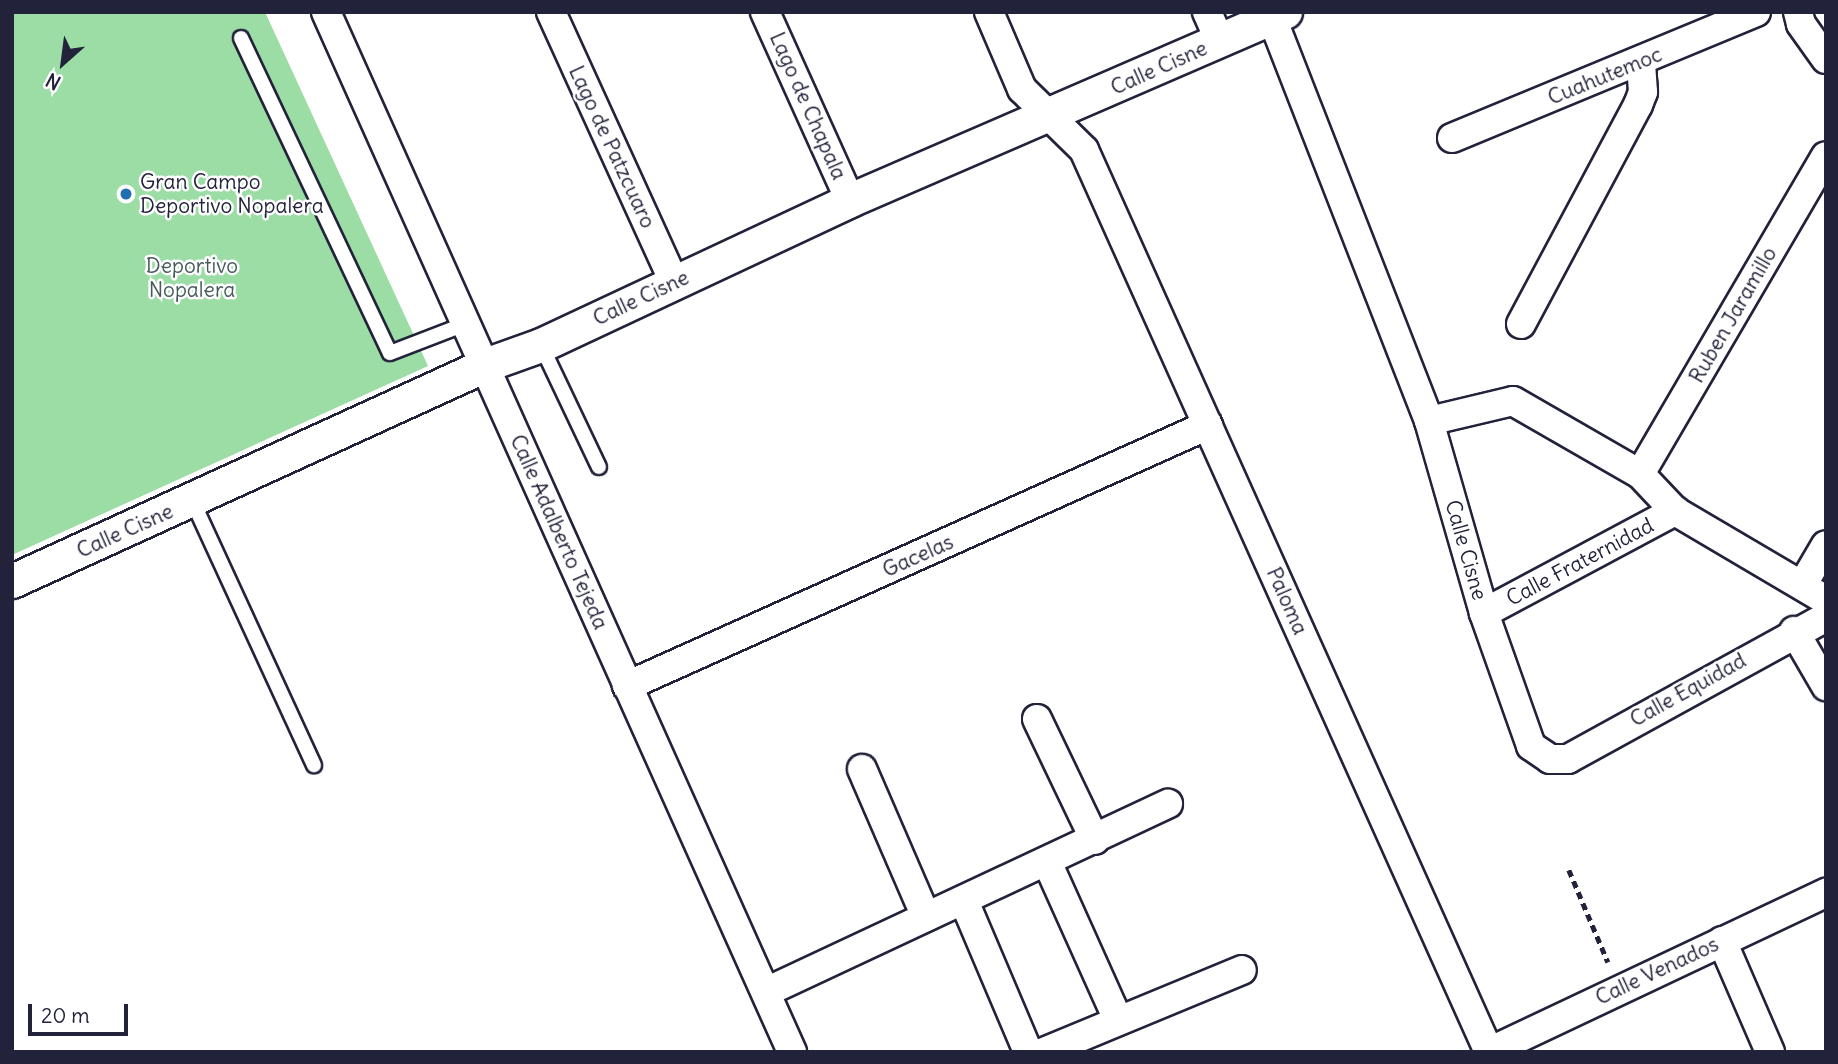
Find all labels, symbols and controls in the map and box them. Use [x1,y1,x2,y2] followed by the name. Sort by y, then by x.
[28,28,98,98] north arrow
[764,28,852,184] street label: Lago de Chapala
[1107,36,1211,100] street label: Calle Cisne
[1544,42,1666,110] street label: Cuahutemoc
[563,62,661,232] street label: Lago de Patzcuaro
[42,68,65,95] text: N
[140,169,324,219] place label: Gran Campo Deportivo Nopalera
[118,186,134,202] marker: Gran Campo Deportivo Nopalera
[1684,243,1782,387] street label: Ruben Jaramillo
[146,253,238,303] park label: Deportivo Nopalera
[589,265,693,331] street label: Calle Cisne
[505,431,613,633] street label: Calle Adalberto Tejeda
[1440,497,1492,603] street label: Calle Cisne
[73,499,177,563] street label: Calle Cisne
[1502,513,1658,611] street label: Calle Fraternidad
[879,529,957,583] street label: Gacelas
[1261,563,1313,639] street label: Paloma
[1626,648,1750,732] street label: Calle Equidad
[1592,932,1722,1010] street label: Calle Venados
[32,990,131,1034] scale bar
[41,1002,90,1029] text: 20 m

